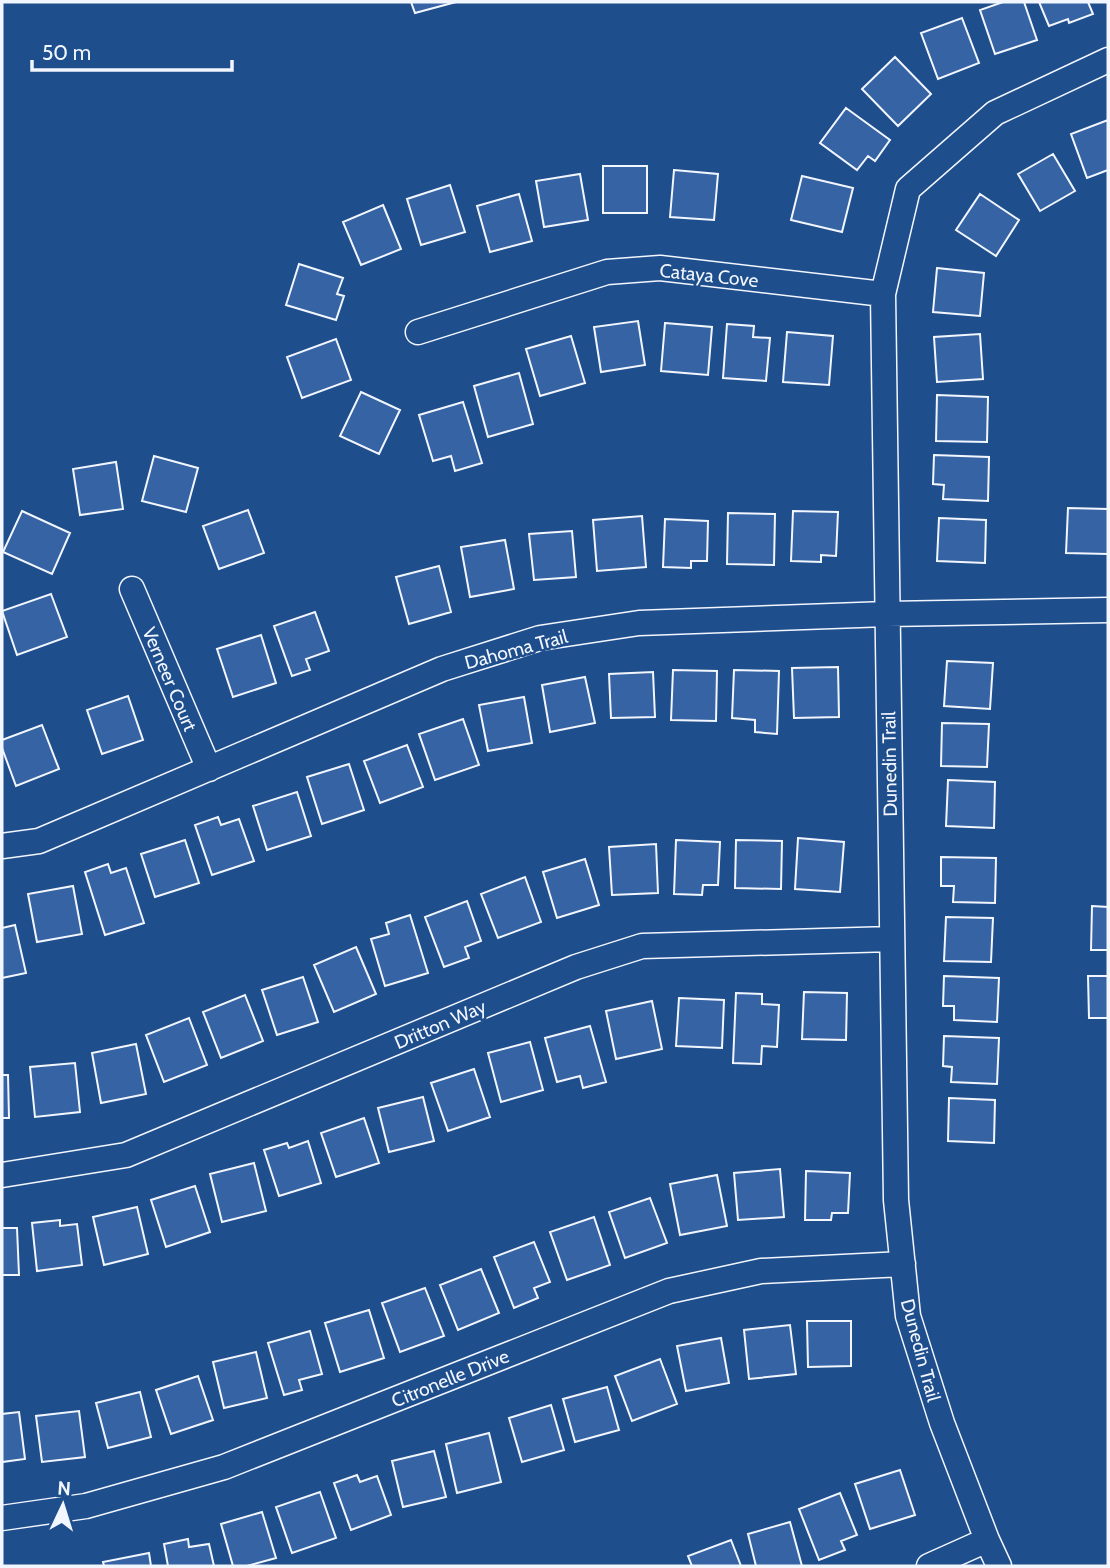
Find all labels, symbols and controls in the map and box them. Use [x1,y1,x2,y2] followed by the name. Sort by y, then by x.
[32,28,231,72] scale bar
[42,40,91,65] text: 50 m
[658,259,760,292] street label: Cataya Cove
[137,624,202,735] street label: Verneer Court
[462,625,571,674] street label: Dahoma Trail
[877,711,902,817] street label: Dunedin Trail
[391,995,490,1054] street label: Dritton Way
[896,1296,945,1405] street label: Dunedin Trail
[388,1344,513,1412] street label: Citronelle Drive
[28,1470,98,1540] north arrow
[57,1477,72,1500] text: N

